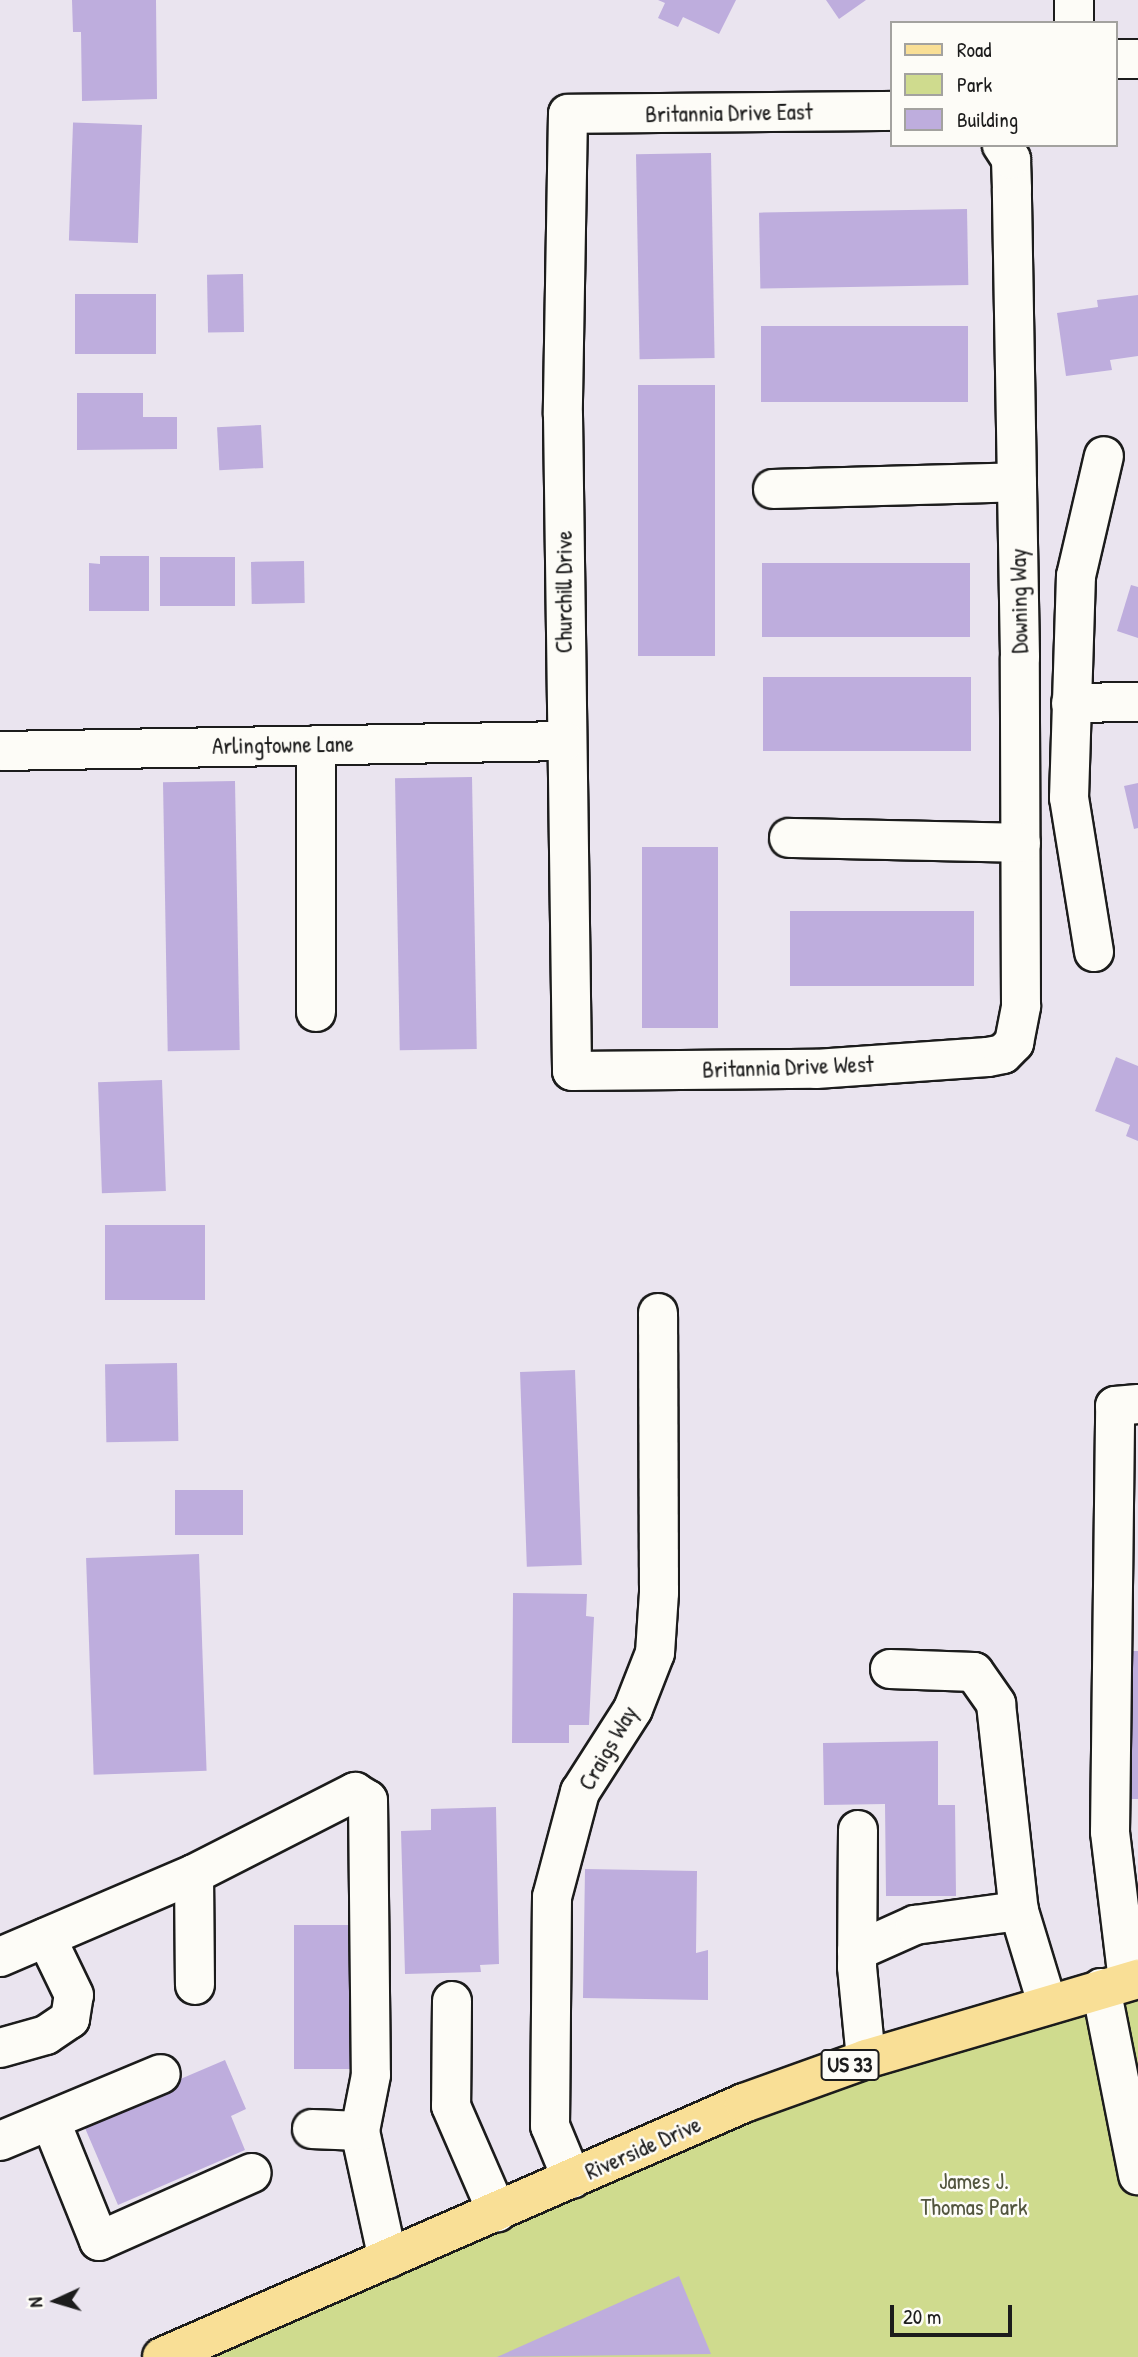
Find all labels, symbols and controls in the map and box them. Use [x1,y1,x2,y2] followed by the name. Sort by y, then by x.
[890,21,1117,147] legend
[957,35,991,64] text: Road
[957,70,992,99] text: Park
[645,98,813,128] street label: Britannia Drive East
[957,105,1018,134] text: Building
[550,531,578,653] street label: Churchill Drive
[1004,548,1034,654] street label: Downing Way
[212,730,354,760] street label: Arlingtowne Lane
[702,1050,874,1084] street label: Britannia Drive West
[573,1701,643,1795] street label: Craigs Way
[820,2048,880,2082] road number: US 33
[581,2110,705,2186] street label: Riverside Drive
[921,2167,1027,2221] park label: James J. Thomas Park
[21,2266,91,2336] north arrow
[893,2290,1016,2334] scale bar
[22,2297,48,2308] text: N
[903,2302,941,2331] text: 20 m

